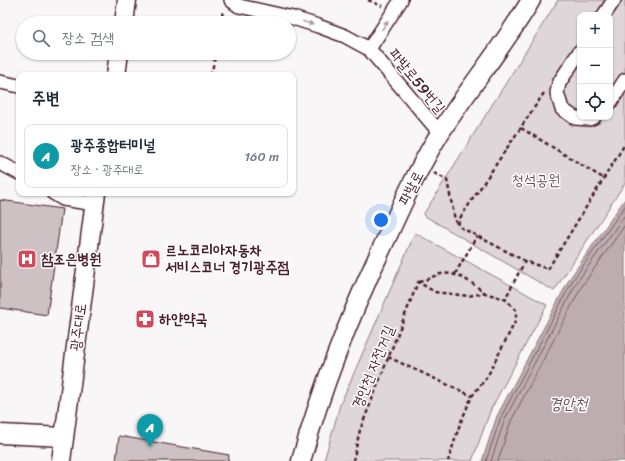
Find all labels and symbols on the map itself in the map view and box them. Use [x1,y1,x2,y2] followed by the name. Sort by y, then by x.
[381,19,389,30] one-way arrow
[302,20,314,26] one-way arrow
[382,42,452,120] street label: 파발로59번길
[391,166,431,210] street label: 파발로
[512,167,560,193] park label: 청석공원
[371,210,391,230] your location
[165,237,290,280] place label: 르노코리아자동차 서비스코너 경기광주점
[41,246,101,272] place label: 참조은병원
[16,248,38,270] hospital icon: 참조은병원
[140,248,162,270] shop icon: 르노코리아자동차 서비스코너 경기광주점
[62,301,94,353] street label: 광주대로
[159,306,207,332] place label: 하얀약국
[134,308,156,330] pharmacy icon: 하얀약국
[344,321,402,413] street label: 경안천 자전거길
[549,389,589,418] water label: 경안천
[137,414,163,447] pin: A

